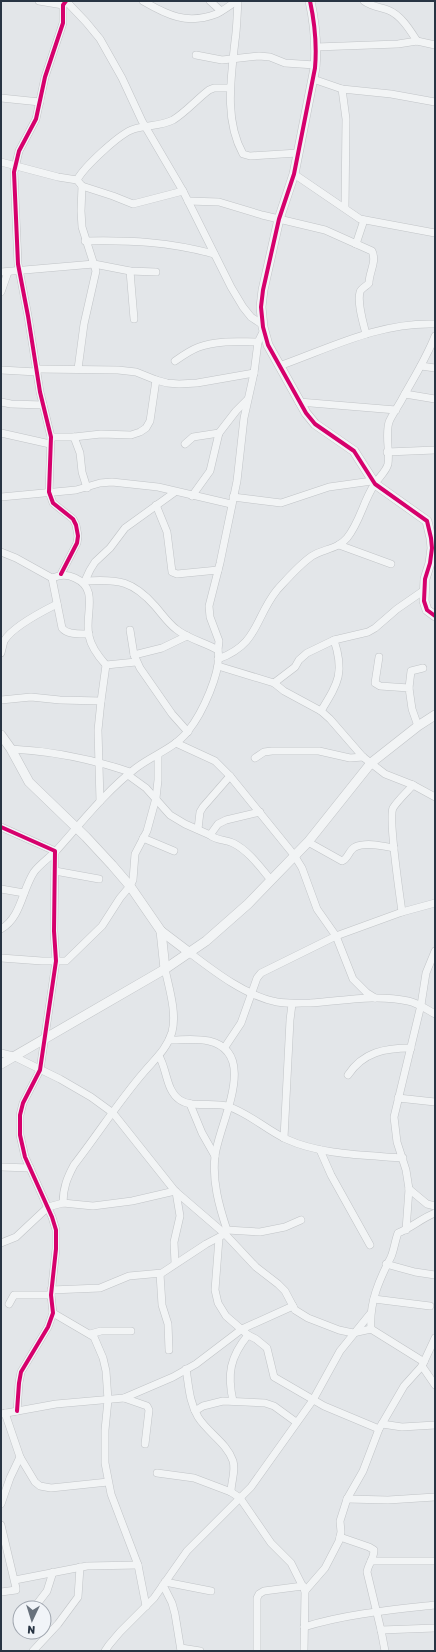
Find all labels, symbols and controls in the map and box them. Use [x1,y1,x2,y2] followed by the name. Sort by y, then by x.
[12,1600,52,1640] north arrow
[27,1623,36,1636] text: N

